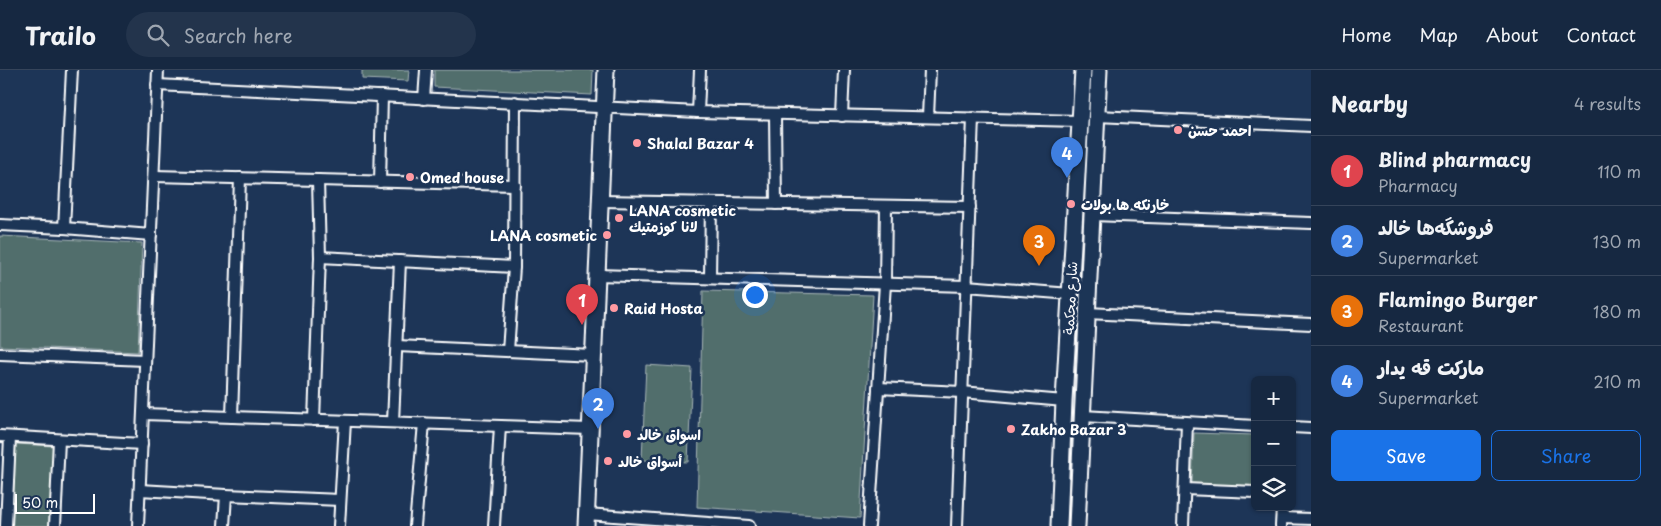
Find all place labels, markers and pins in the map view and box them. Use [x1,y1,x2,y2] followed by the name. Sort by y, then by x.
[1188,120,1252,141] place label: احمد حسن
[1172,124,1184,136] marker: احمد حسن
[647,133,754,154] place label: Shalal Bazar 4
[631,137,643,149] marker: Shalal Bazar 4
[1051,137,1083,178] pin: 4
[420,167,504,188] place label: Omed house
[404,171,416,183] marker: Omed house
[1081,194,1169,215] place label: خارنكه ها بولات
[1065,198,1077,210] marker: خارنكه ها بولات
[629,200,736,237] place label: LANA cosmetic لانا کوزمتیك
[613,212,625,224] marker: LANA cosmetic لانا کوزمتیك
[490,225,598,246] place label: LANA cosmetic
[1023,225,1055,266] pin: 3
[601,229,613,241] marker: LANA cosmetic
[566,284,598,325] pin: 1
[624,298,703,319] place label: Raid Hosta
[608,302,620,314] marker: Raid Hosta
[582,388,614,429] pin: 2
[1021,419,1126,440] place label: Zakho Bazar 3
[1005,423,1017,435] marker: Zakho Bazar 3
[637,424,701,445] place label: اسواق خالد
[621,428,633,440] marker: اسواق خالد
[618,451,682,472] place label: أسواق خالد
[602,455,614,467] marker: أسواق خالد

